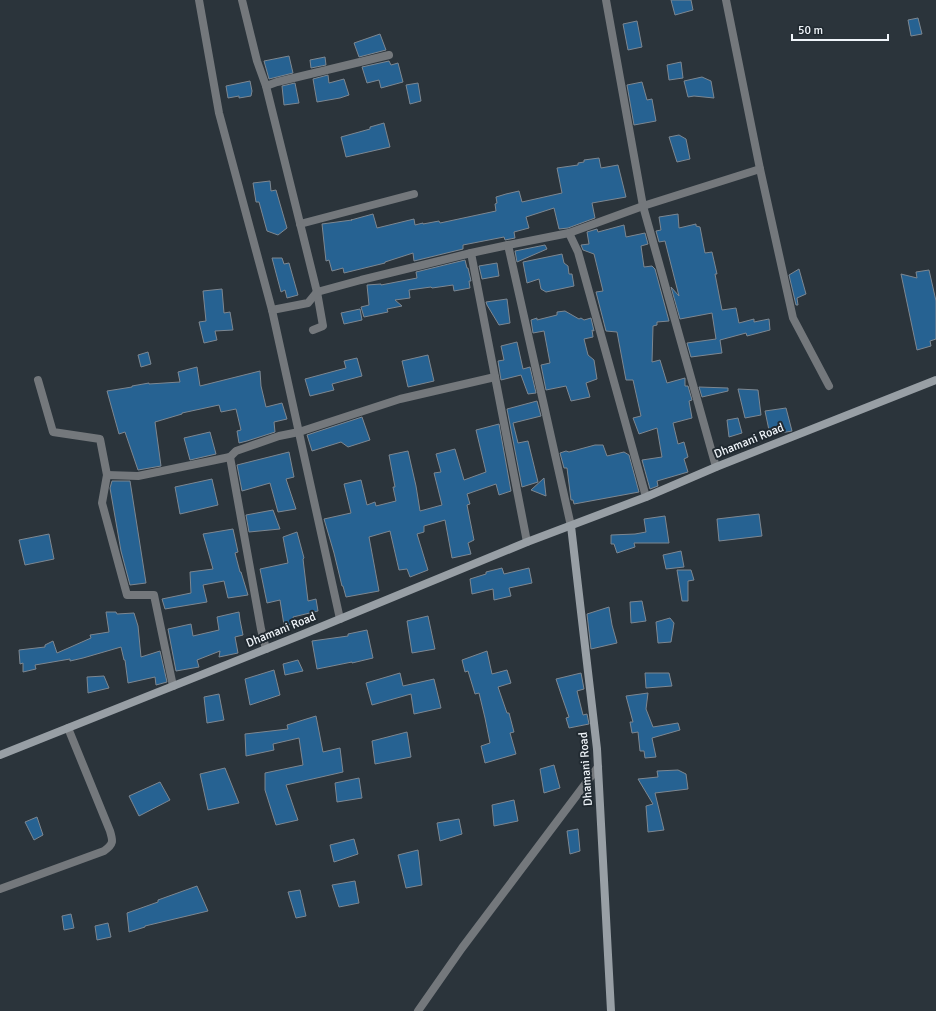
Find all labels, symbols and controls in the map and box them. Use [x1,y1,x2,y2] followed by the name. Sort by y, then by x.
[792,16,888,42] scale bar
[798,23,823,38] text: 50 m
[712,420,786,462] street label: Dhamani Road
[244,609,318,651] street label: Dhamani Road
[576,731,596,807] street label: Dhamani Road

